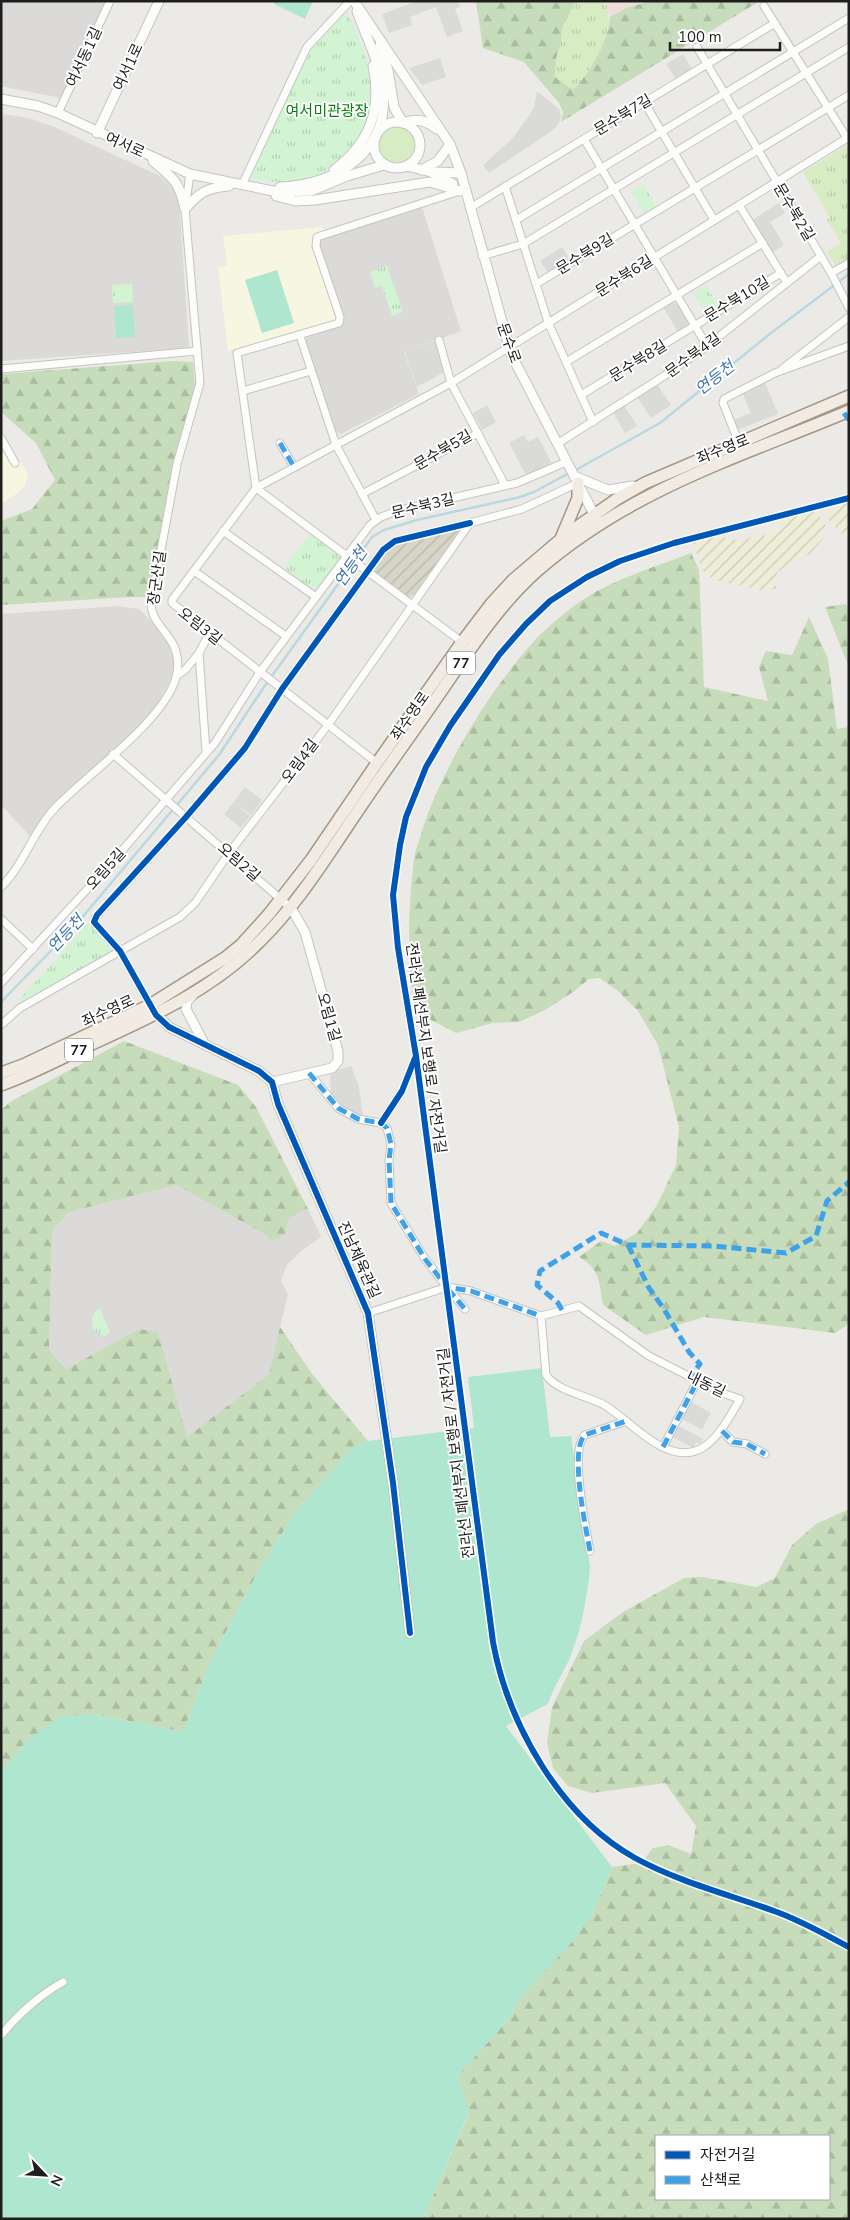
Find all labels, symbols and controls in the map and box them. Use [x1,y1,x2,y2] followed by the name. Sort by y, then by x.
[670,20,780,52] scale bar
[61,24,107,90] street label: 여서동1길
[678,27,722,47] text: 100 m
[108,40,148,94] street label: 여서1로
[590,90,656,140] street label: 문수북7길
[286,101,369,121] park label: 여서미관광장
[102,127,148,163] street label: 여서로
[769,179,819,245] street label: 문수북2길
[552,229,618,279] street label: 문수북9길
[591,251,657,301] street label: 문수북6길
[700,272,774,326] street label: 문수북10길
[493,320,525,366] street label: 문수로
[661,328,725,382] street label: 문수북4길
[605,336,671,386] street label: 문수북8길
[691,354,741,400] water label: 연등천
[410,425,476,475] street label: 문수북5길
[694,429,752,469] street label: 좌수영로
[389,489,457,523] street label: 문수북3길
[329,541,374,591] water label: 연등천
[143,549,171,607] street label: 장군산길
[174,603,226,649] street label: 오림3길
[447,651,475,674] road number: 77
[386,688,434,744] street label: 좌수영로
[277,735,323,787] street label: 오림4길
[213,838,265,886] street label: 오림2길
[82,844,130,894] street label: 오림5길
[43,909,91,958] water label: 연등천
[401,941,451,1155] street label: 전라선 폐선부지 보행로 / 자전거길
[79,990,137,1032] street label: 좌수영로
[312,990,346,1044] street label: 오림1길
[65,1038,93,1062] road number: 77
[333,1218,385,1302] street label: 진남체육관길
[433,1346,479,1560] street label: 전라선 폐선부지 보행로 / 자전거길
[683,1366,729,1402] street label: 내동길
[655,2135,830,2200] legend
[700,2145,755,2165] text: 자전거길
[20,2150,70,2200] north arrow
[700,2170,741,2190] text: 산책로
[46,2172,67,2189] text: N

